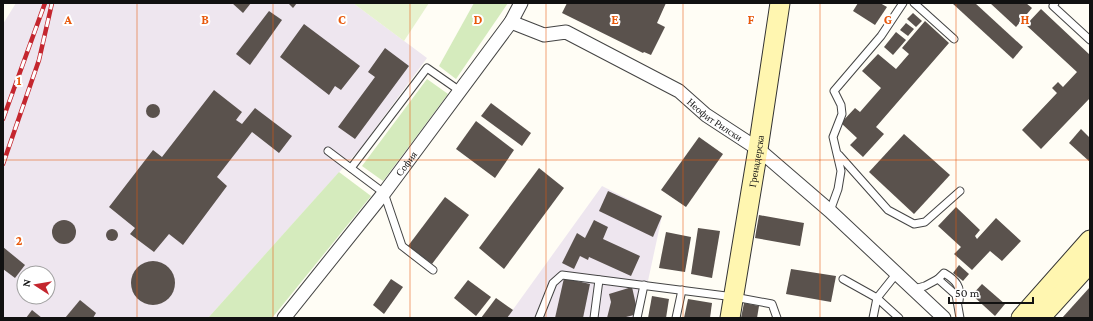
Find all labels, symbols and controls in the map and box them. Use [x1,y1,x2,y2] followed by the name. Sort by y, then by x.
[63,12,72,27] text: A
[201,12,209,27] text: B
[338,12,346,27] text: C
[474,12,483,27] text: D
[611,12,619,27] text: E
[748,12,755,27] text: F
[884,12,892,27] text: G
[1021,12,1030,27] text: H
[17,73,22,88] text: 1
[685,96,745,143] street label: Неофит Рилски
[746,134,766,188] street label: Гренадерска
[393,148,419,178] street label: София
[16,233,23,248] text: 2
[16,265,56,305] north arrow
[20,278,33,288] text: N
[949,279,1033,305] scale bar
[955,286,980,300] text: 50 m

